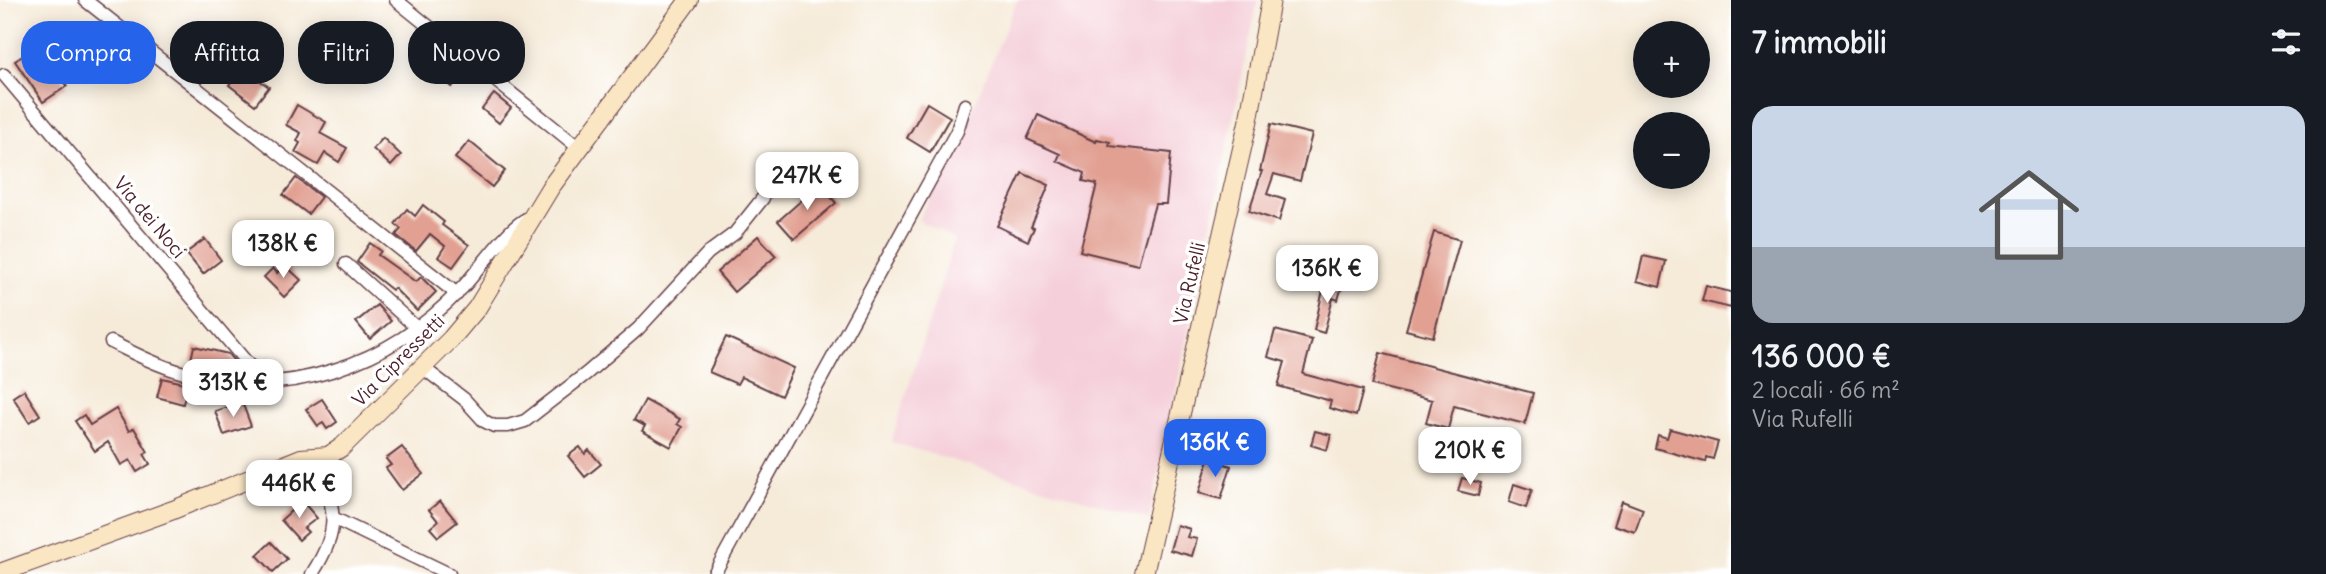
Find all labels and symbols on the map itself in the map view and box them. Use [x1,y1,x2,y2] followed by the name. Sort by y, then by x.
[750,152,864,212] pin: 247K €
[109,171,191,263] street label: Via dei Noci
[226,220,340,280] pin: 138K €
[1168,240,1210,326] street label: Via Rufelli
[1270,246,1384,305] pin: 136K €
[347,309,449,411] street label: Via Cipressetti
[176,360,290,419] pin: 313K €
[1158,420,1272,479] pin: 136K €
[1413,428,1527,487] pin: 210K €
[242,461,356,520] pin: 446K €

